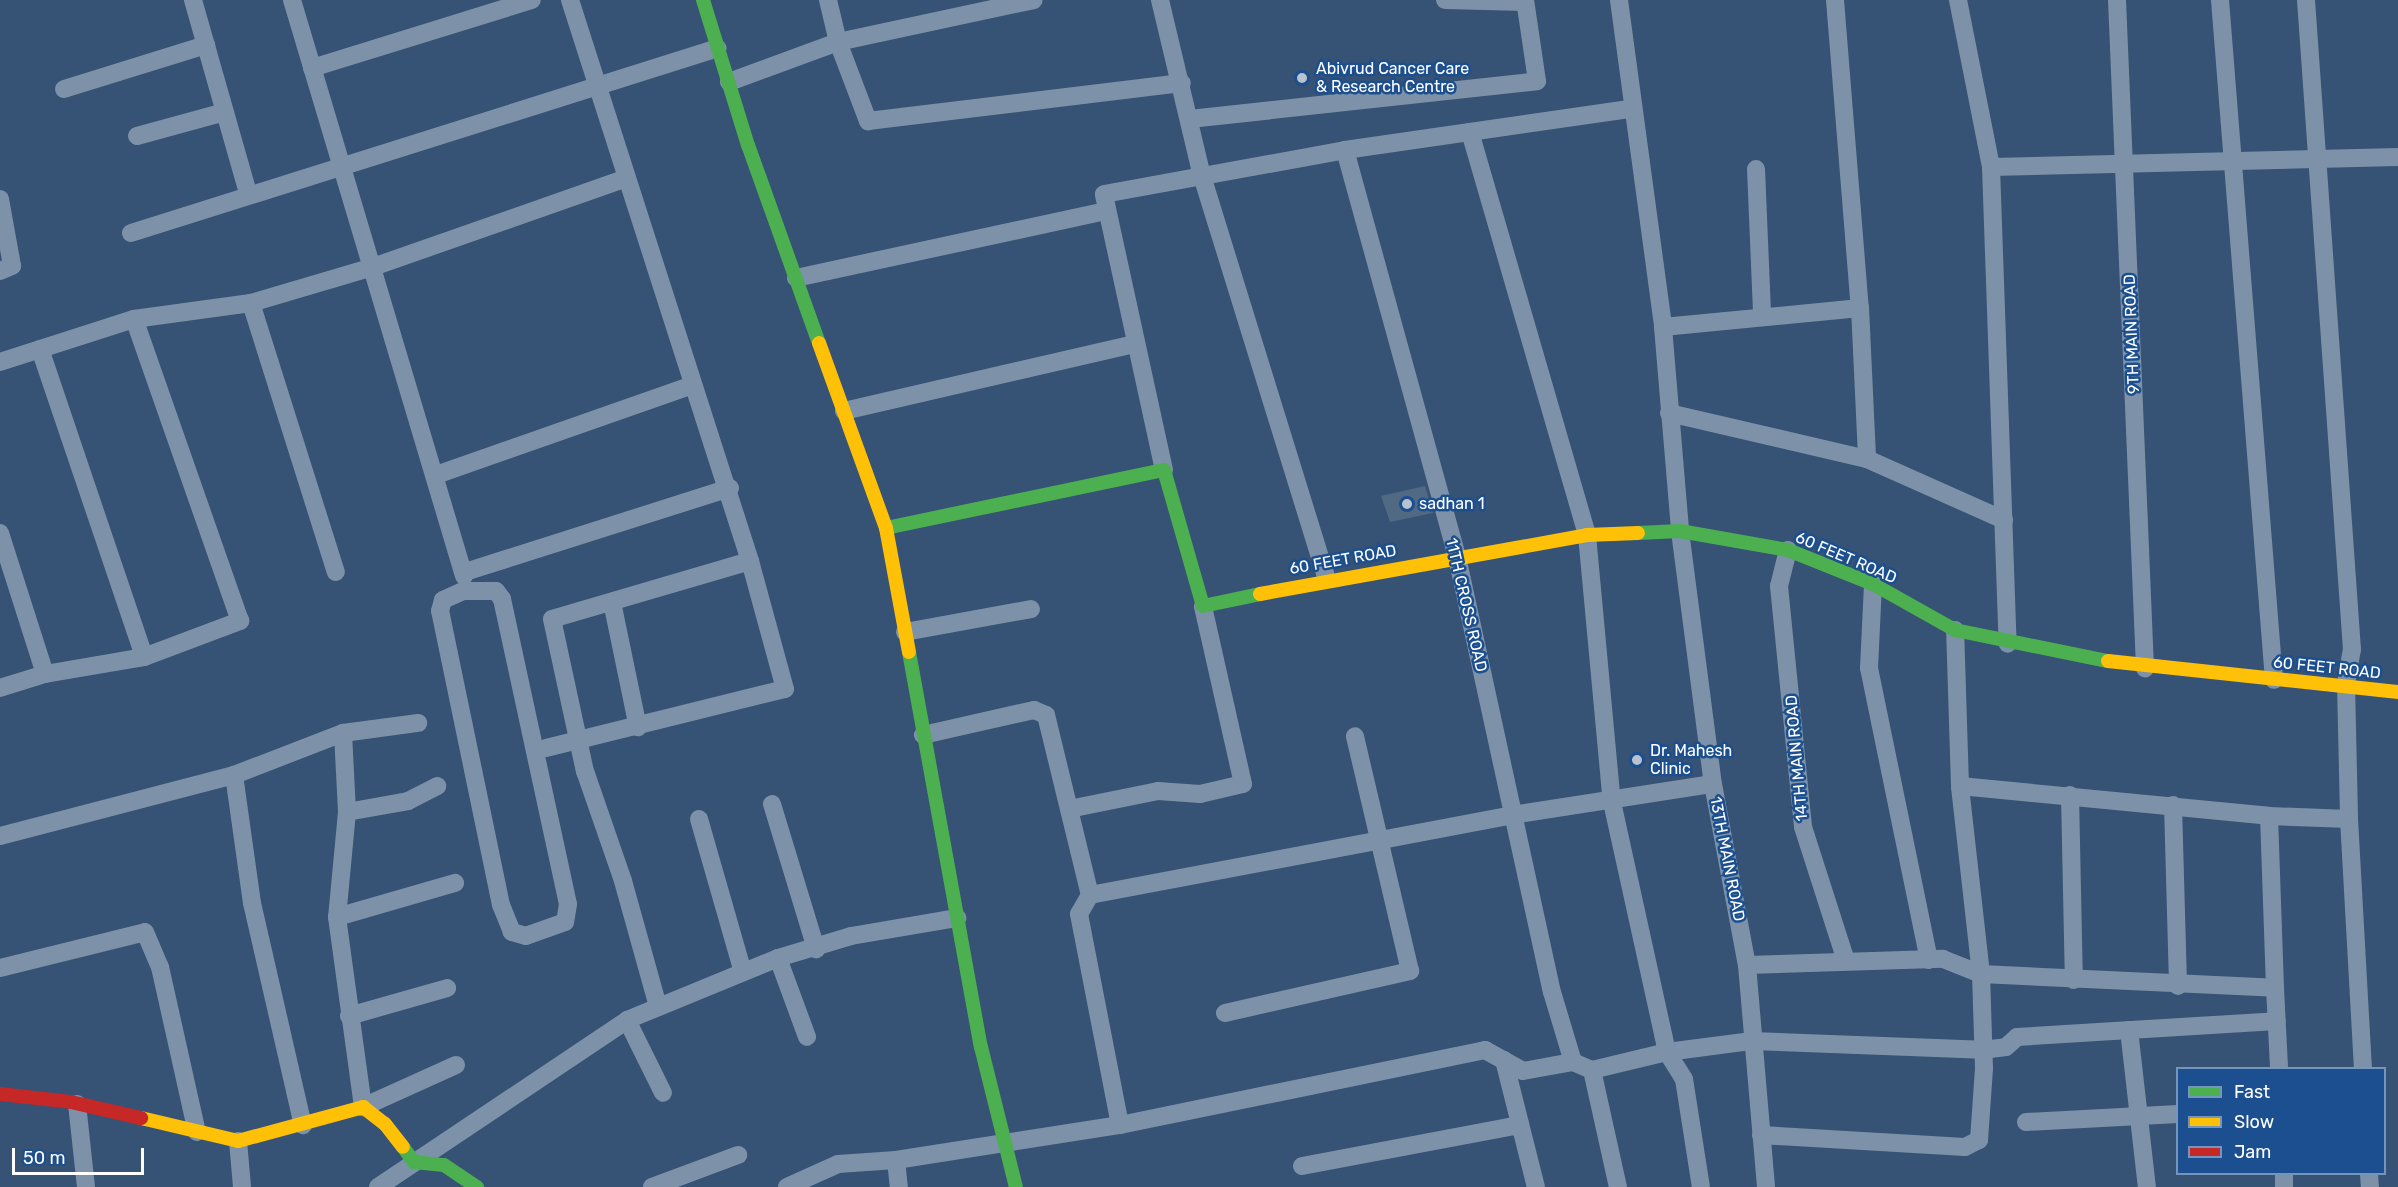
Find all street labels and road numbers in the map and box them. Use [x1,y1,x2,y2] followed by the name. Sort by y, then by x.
[2120,274,2144,394] street label: 9TH MAIN ROAD
[1792,528,1900,588] street label: 60 FEET ROAD
[1441,536,1491,674] street label: 11TH CROSS ROAD
[1288,541,1398,579] street label: 60 FEET ROAD
[2272,653,2382,683] street label: 60 FEET ROAD
[1782,694,1812,822] street label: 14TH MAIN ROAD
[1705,795,1749,923] street label: 13TH MAIN ROAD

